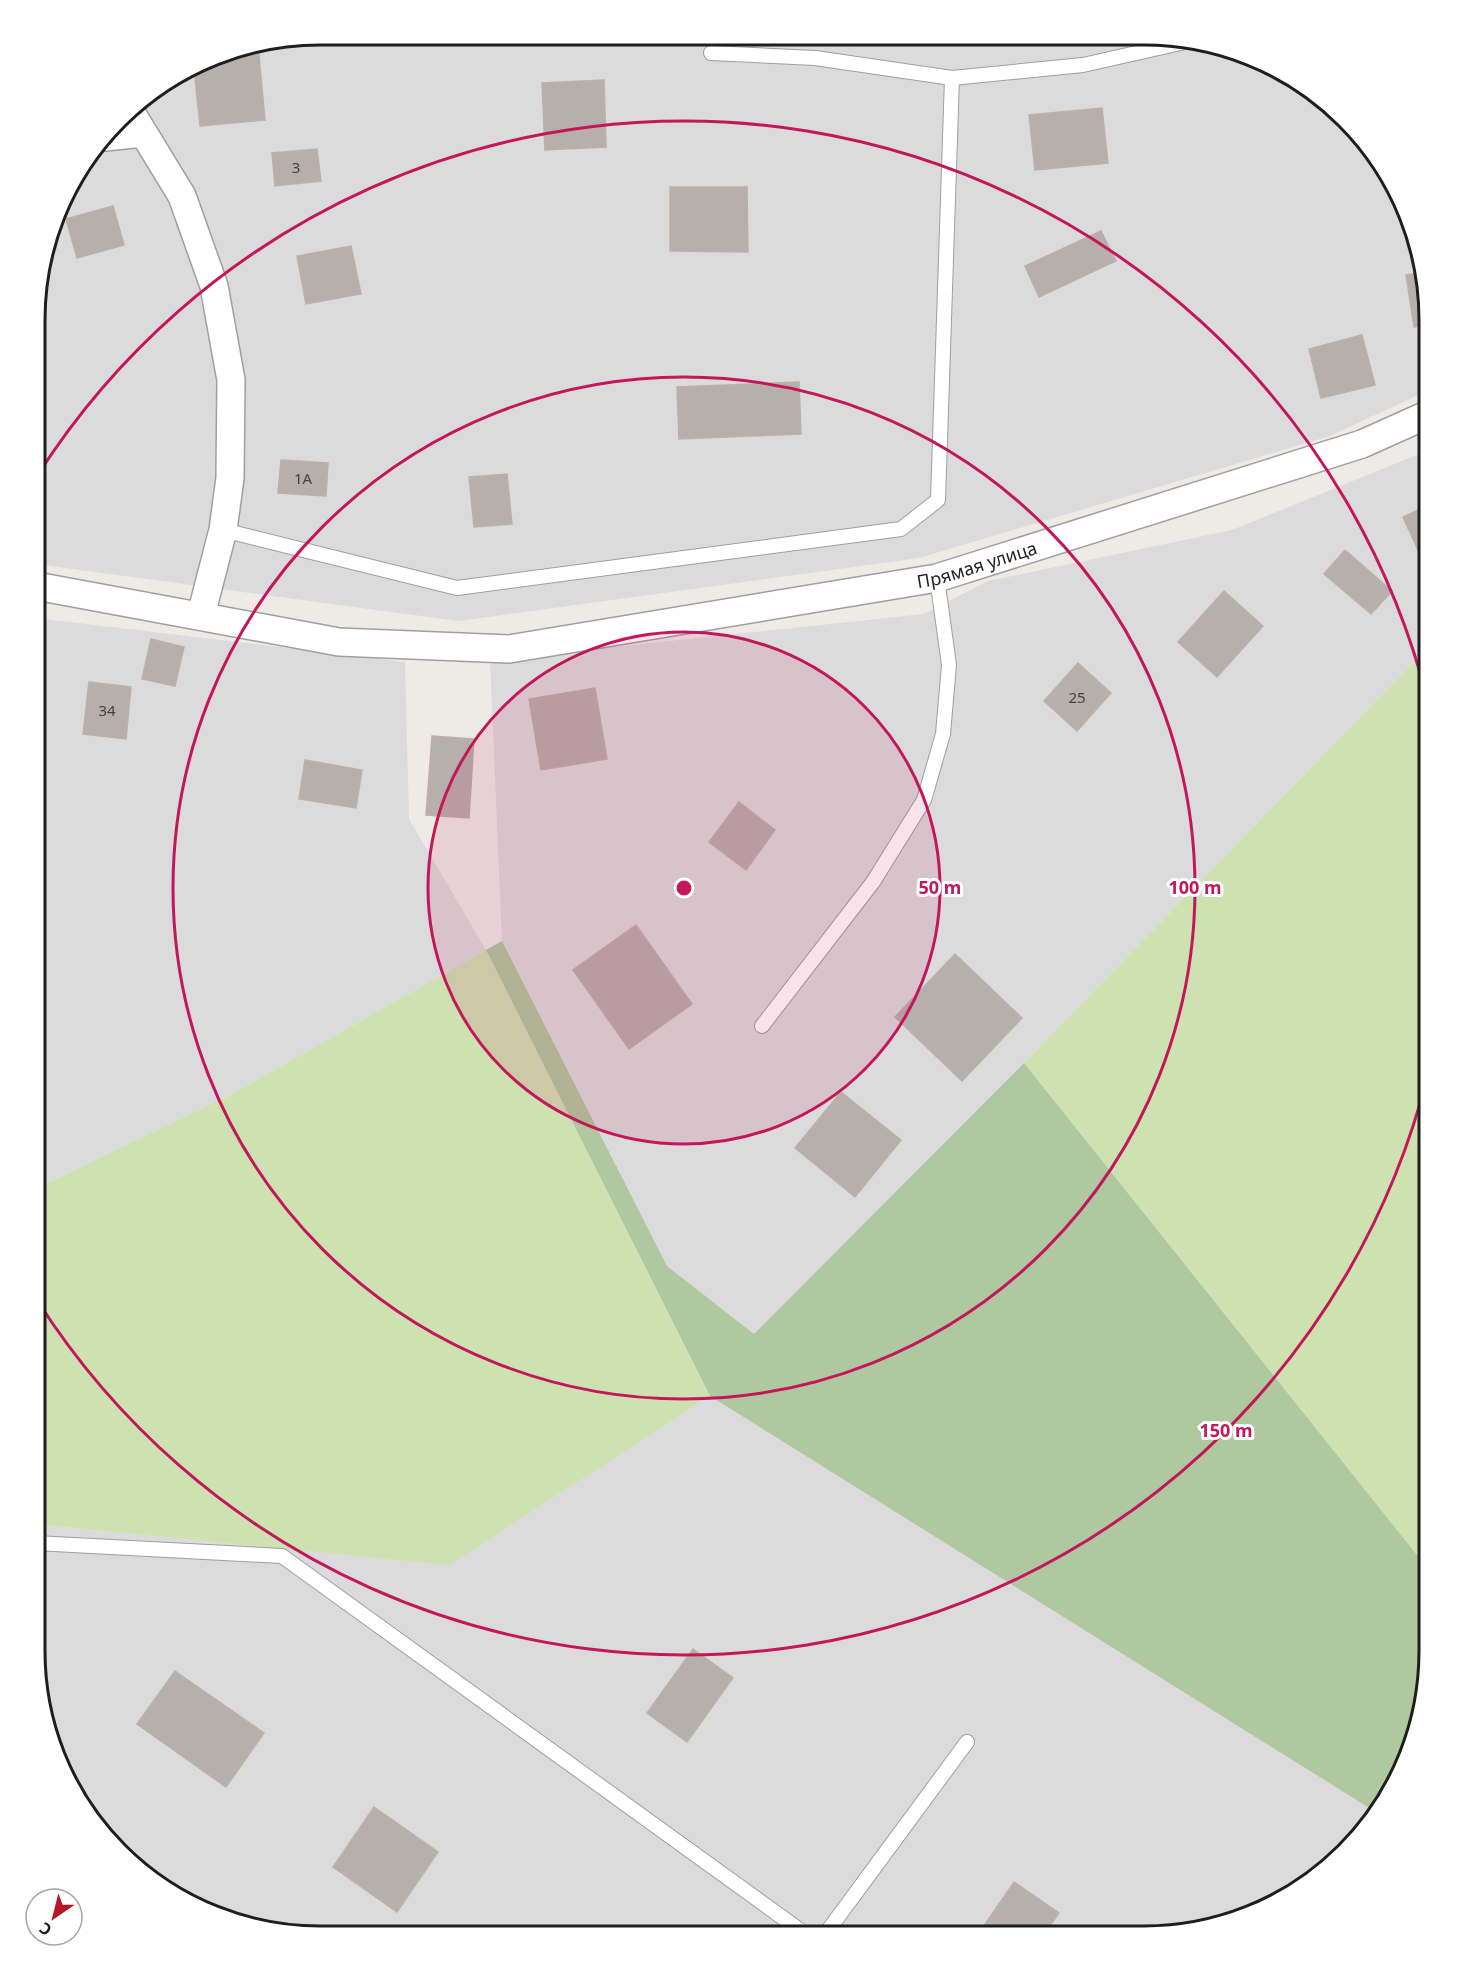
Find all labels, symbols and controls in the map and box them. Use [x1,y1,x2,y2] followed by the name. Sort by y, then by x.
[292,157,300,177] house number: 3
[294,468,313,488] house number: 1А
[915,535,1040,593] street label: Прямая улица
[1068,687,1086,707] house number: 25
[98,700,116,720] house number: 34
[919,875,961,899] text: 50 m
[1168,875,1222,899] text: 100 m
[674,878,694,898] centre of rings
[1199,1418,1253,1442] text: 150 m
[24,1887,84,1947] north arrow
[35,1917,56,1941] text: С

